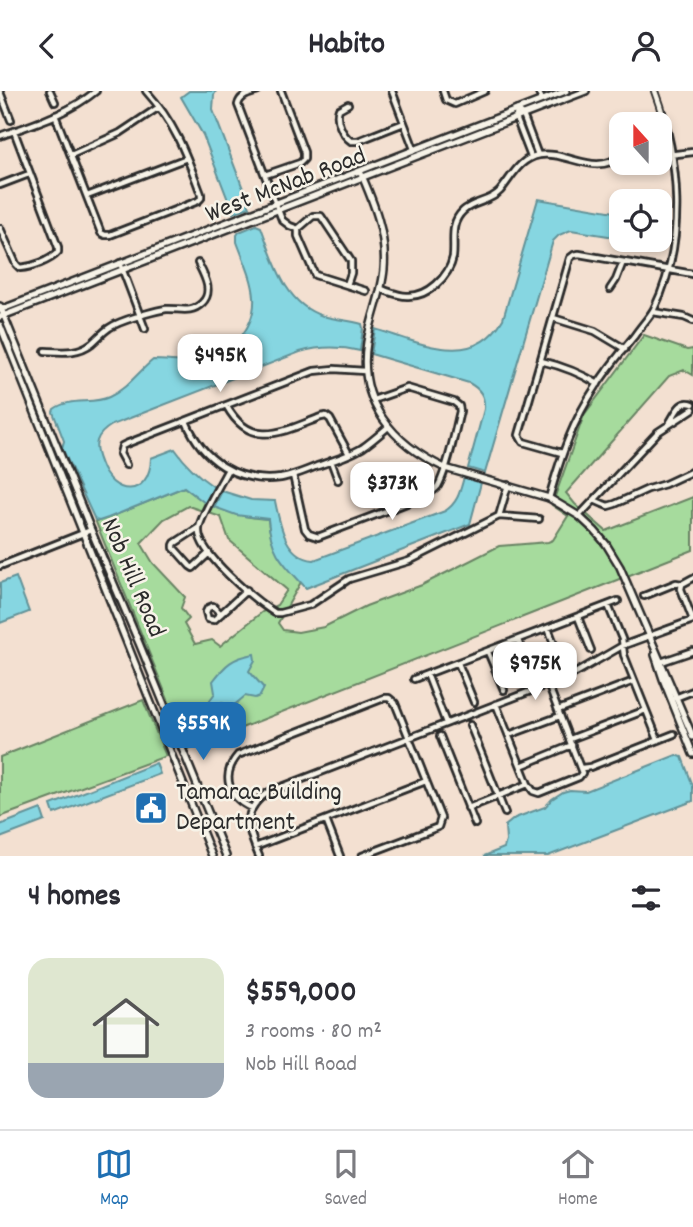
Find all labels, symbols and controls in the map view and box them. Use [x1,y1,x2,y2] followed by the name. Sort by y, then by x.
[308,23,385,69] text: Habito
[28,27,66,65] icon: back
[627,27,665,65] icon: person
[609,112,672,175] north arrow
[609,112,672,252] map controls
[200,138,372,234] street label: West McNab Road
[609,189,672,252] button: locate
[171,335,269,394] pin: $495K
[193,340,247,373] text: $495K
[343,463,441,522] pin: $373K
[366,468,418,501] text: $373K
[90,512,174,644] street label: Nob Hill Road
[486,643,584,702] pin: $975K
[509,648,561,681] text: $975K
[154,703,252,762] pin: $559K
[176,708,230,741] text: $559K
[176,775,342,842] place label: Tamarac Building Department
[132,789,170,827] public building icon: Tamarac Building Department
[28,877,121,920] text: 4 homes
[627,879,665,917] icon: filters
[245,973,356,1016] text: $559,000
[84,986,168,1070] icon: home
[245,1016,382,1049] text: 3 rooms · 80 m²
[245,1049,357,1082] text: Nob Hill Road
[95,1145,133,1214] tab: Map
[324,1145,367,1214] tab: Saved
[558,1145,598,1214] tab: Home

